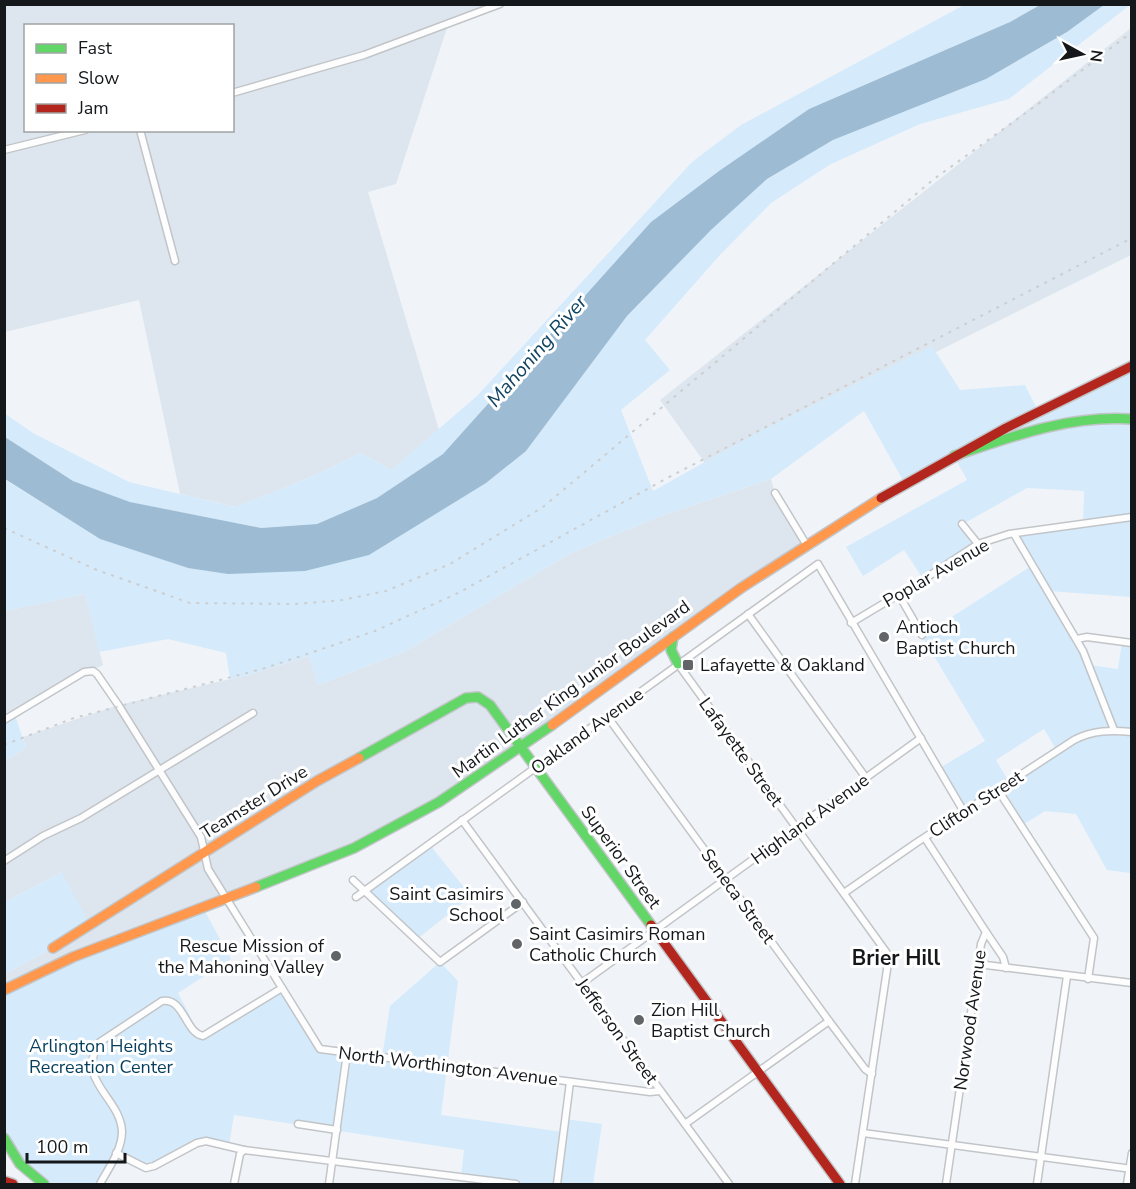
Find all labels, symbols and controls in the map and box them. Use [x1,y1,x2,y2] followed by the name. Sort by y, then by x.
[24,24,234,132] legend
[1052,24,1112,84] north arrow
[78,36,113,60] text: Fast
[1084,48,1108,63] text: N
[78,66,119,90] text: Slow
[77,96,109,120] text: Jam
[481,289,594,413] water label: Mahoning River
[879,533,993,613] street label: Poplar Avenue
[447,594,695,784] street label: Martin Luther King Junior Boulevard
[896,615,1015,660] place label: Antioch Baptist Church
[877,630,891,644] marker: Antioch Baptist Church
[700,653,865,677] place label: Lafayette & Oakland
[681,658,695,672] marker: Lafayette & Oakland
[526,682,648,780] street label: Oakland Avenue
[693,693,789,812] street label: Lafayette Street
[196,759,312,845] street label: Teamster Drive
[924,764,1028,843] street label: Clifton Street
[746,768,874,870] street label: Highland Avenue
[575,801,667,914] street label: Superior Street
[695,844,781,949] street label: Seneca Street
[389,882,505,927] place label: Saint Casimirs School
[509,897,523,911] marker: Saint Casimirs School
[529,922,705,967] place label: Saint Casimirs Roman Catholic Church
[158,934,325,979] place label: Rescue Mission of the Mahoning Valley
[510,937,524,951] marker: Saint Casimirs Roman Catholic Church
[852,944,940,972] district label: Brier Hill
[948,948,992,1092] street label: Norwood Avenue
[329,949,343,963] marker: Rescue Mission of the Mahoning Valley
[570,972,664,1089] street label: Jefferson Street
[651,998,770,1043] place label: Zion Hill Baptist Church
[632,1013,646,1027] marker: Zion Hill Baptist Church
[29,1034,174,1079] park label: Arlington Heights Recreation Center
[337,1041,559,1091] street label: North Worthington Avenue
[27,1126,124,1164] scale bar
[36,1135,88,1159] text: 100 m

